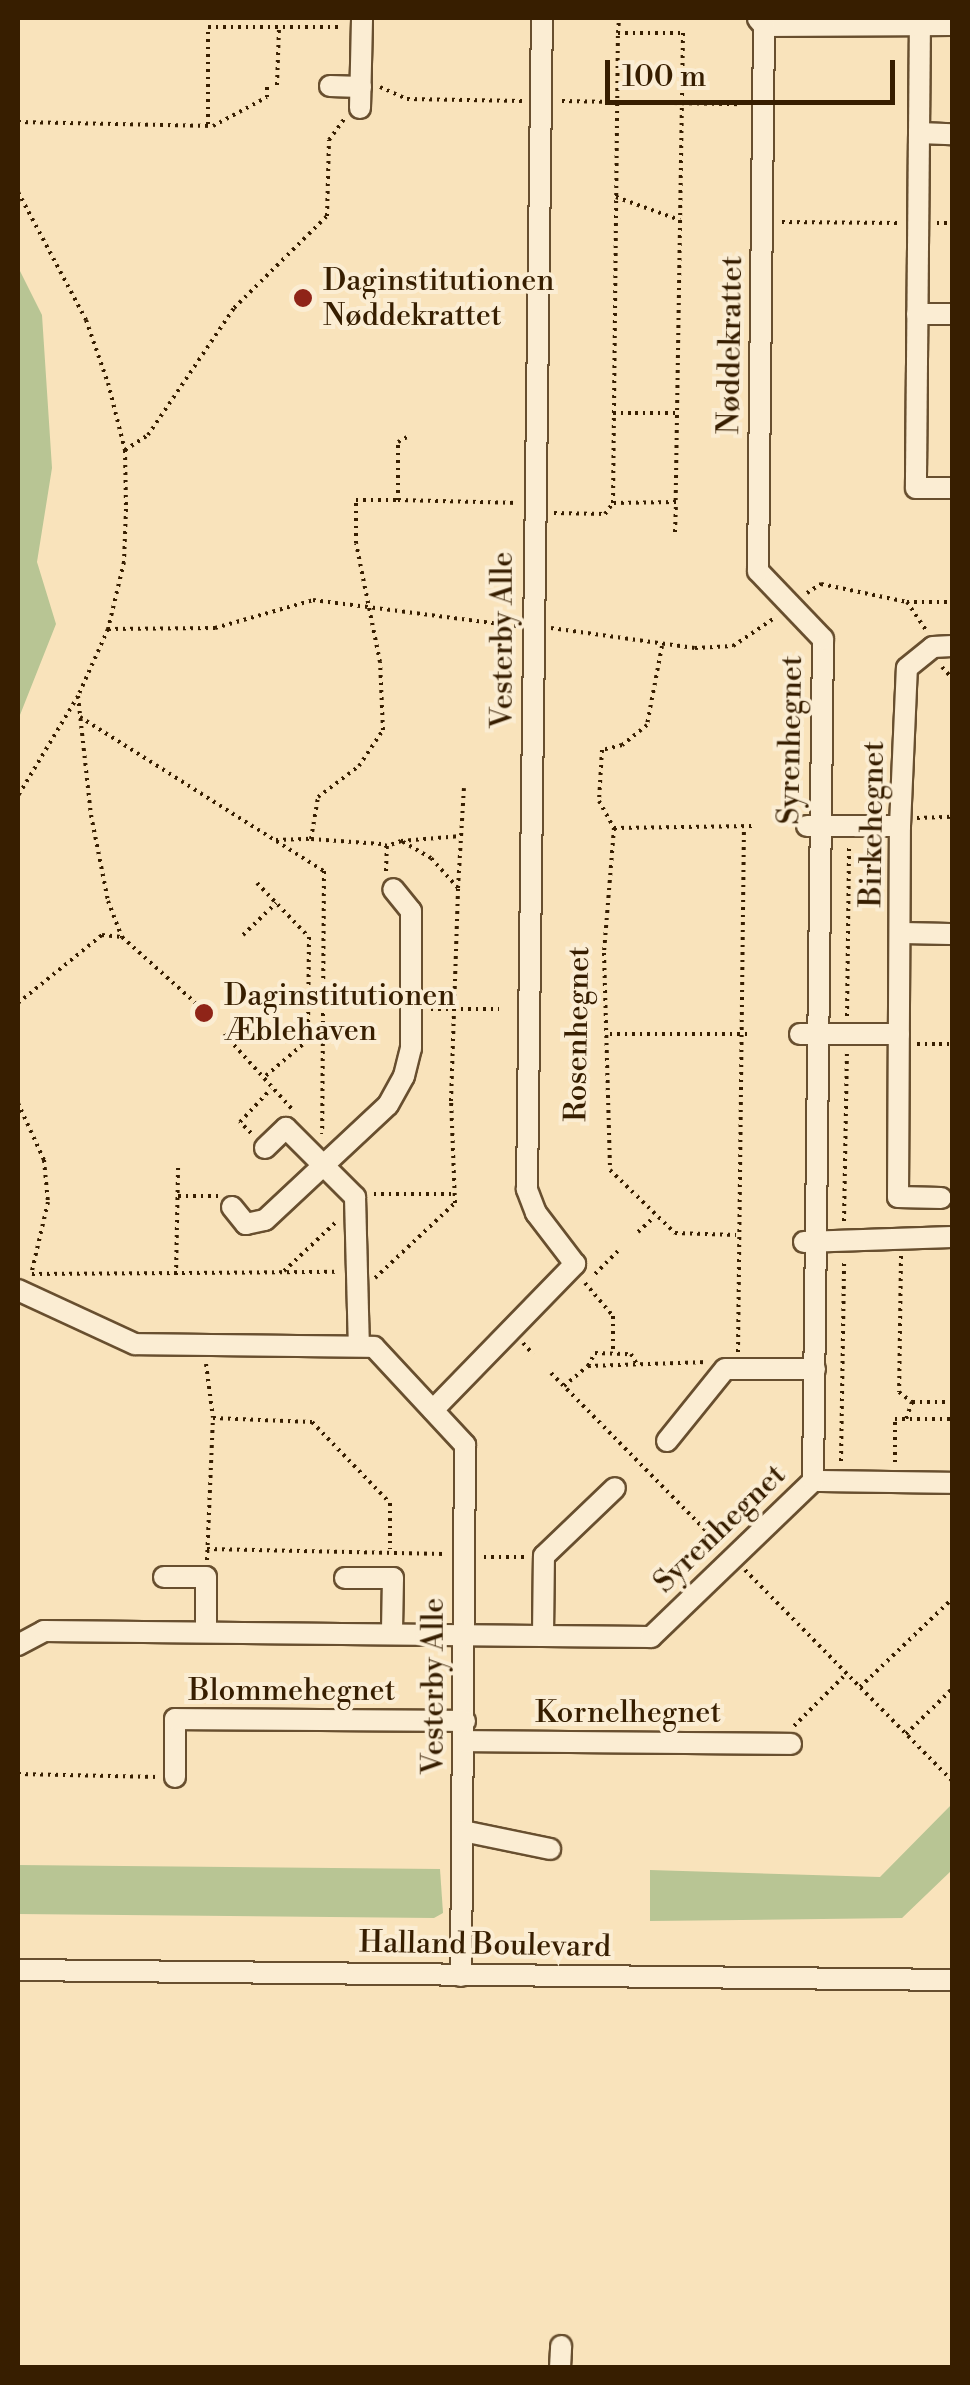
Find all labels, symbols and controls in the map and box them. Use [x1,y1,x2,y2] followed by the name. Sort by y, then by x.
[610,40,900,102] scale bar
[622,58,706,96] text: 100 m
[711,255,751,435] street label: Nøddekrattet
[323,263,554,334] place label: Daginstitutionen Nøddekrattet
[292,287,314,309] marker: Daginstitutionen Nøddekrattet
[485,552,521,728] street label: Vesterby Alle
[772,655,810,825] street label: Syrenhegnet
[854,741,892,907] street label: Birkehegnet
[558,946,598,1122] street label: Rosenhegnet
[224,978,455,1048] place label: Daginstitutionen Æblehaven
[193,1002,215,1024] marker: Daginstitutionen Æblehaven
[647,1457,793,1601] street label: Syrenhegnet
[416,1598,452,1774] street label: Vesterby Alle
[189,1673,395,1709] street label: Blommehegnet
[535,1695,721,1731] street label: Kornelhegnet
[359,1925,611,1965] street label: Halland Boulevard

